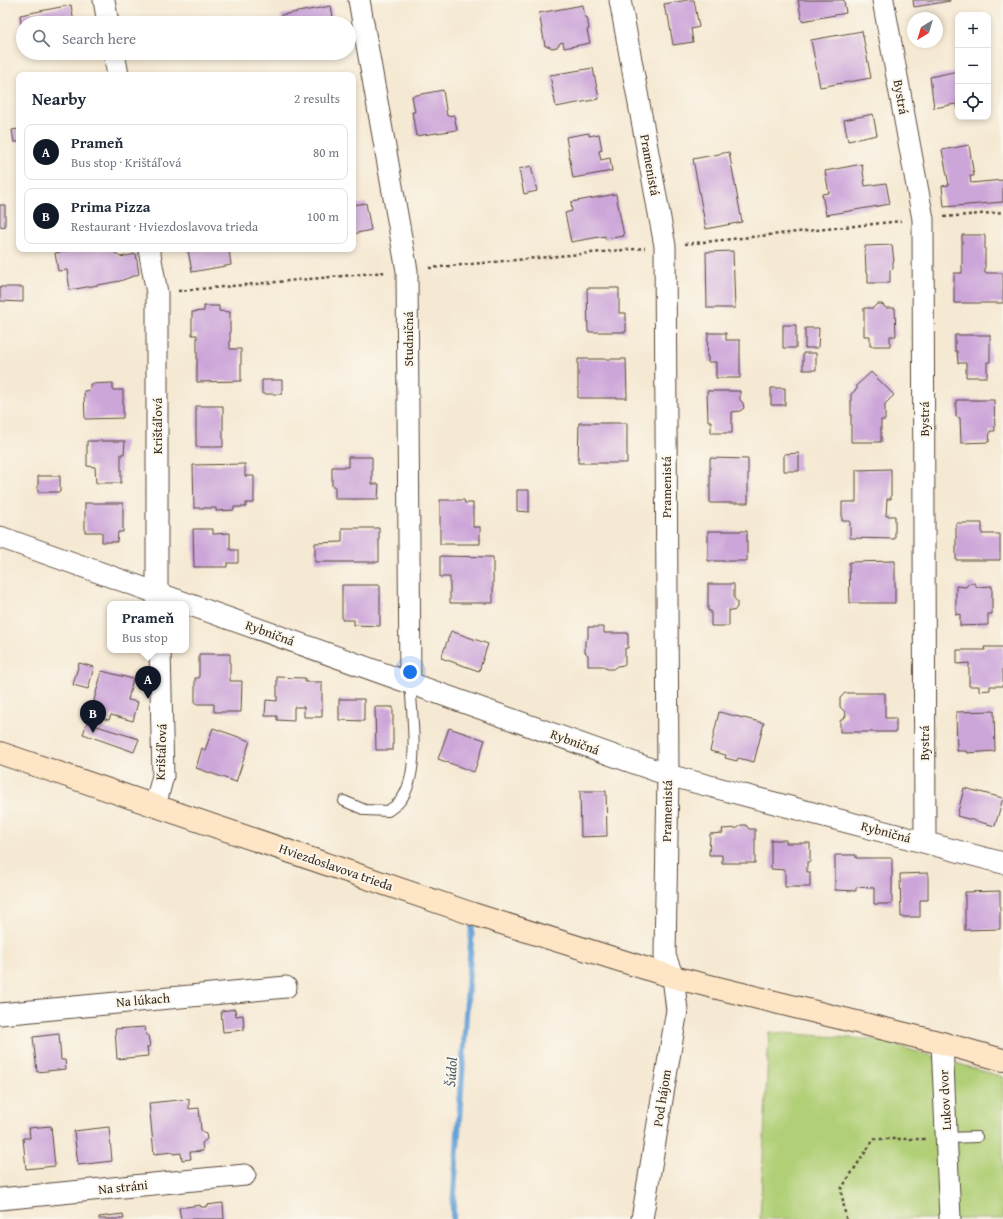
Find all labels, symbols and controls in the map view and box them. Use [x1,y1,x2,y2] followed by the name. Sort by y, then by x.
[907,12,943,48] north arrow
[955,12,991,120] map controls
[955,12,991,48] button: +
[16,16,356,60] search box
[30,27,52,49] icon: search
[62,28,136,49] text: Search here
[955,48,991,84] button: −
[889,78,914,117] street label: Bystrá
[955,84,991,120] button: locate
[32,86,86,111] text: Nearby
[294,89,340,108] text: 2 results
[71,132,123,153] text: Prameň
[635,133,665,198] street label: Pramenistá
[42,143,50,162] text: A
[313,143,339,162] text: 80 m
[71,153,181,172] text: Bus stop · Krištáľová
[71,196,150,217] text: Prima Pizza
[42,207,50,226] text: B
[307,207,339,226] text: 100 m
[71,217,258,236] text: Restaurant · Hviezdoslavova trieda
[399,311,418,367] street label: Studničná
[148,397,167,454] street label: Krištáľová
[915,401,934,437] street label: Bystrá
[657,455,676,518] street label: Pramenistá
[107,601,189,653] popup
[122,607,174,628] text: Prameň
[243,615,298,651] street label: Rybničná
[122,628,168,647] text: Bus stop
[400,662,420,682] your location
[135,666,161,699] pin: A
[80,700,106,733] pin: B
[151,723,172,781] street label: Krištáľová
[548,724,603,760] street label: Rybničná
[915,725,934,761] street label: Bystrá
[657,779,677,842] street label: Pramenistá
[859,816,914,848] street label: Rybničná
[276,839,396,896] street label: Hviezdoslavova trieda
[115,988,171,1012] street label: Na lúkach
[440,1056,462,1087] water label: Šúdol
[648,1068,676,1128] street label: Pod hájom
[934,1069,956,1131] street label: Lukov dvor
[97,1175,149,1199] street label: Na stráni

